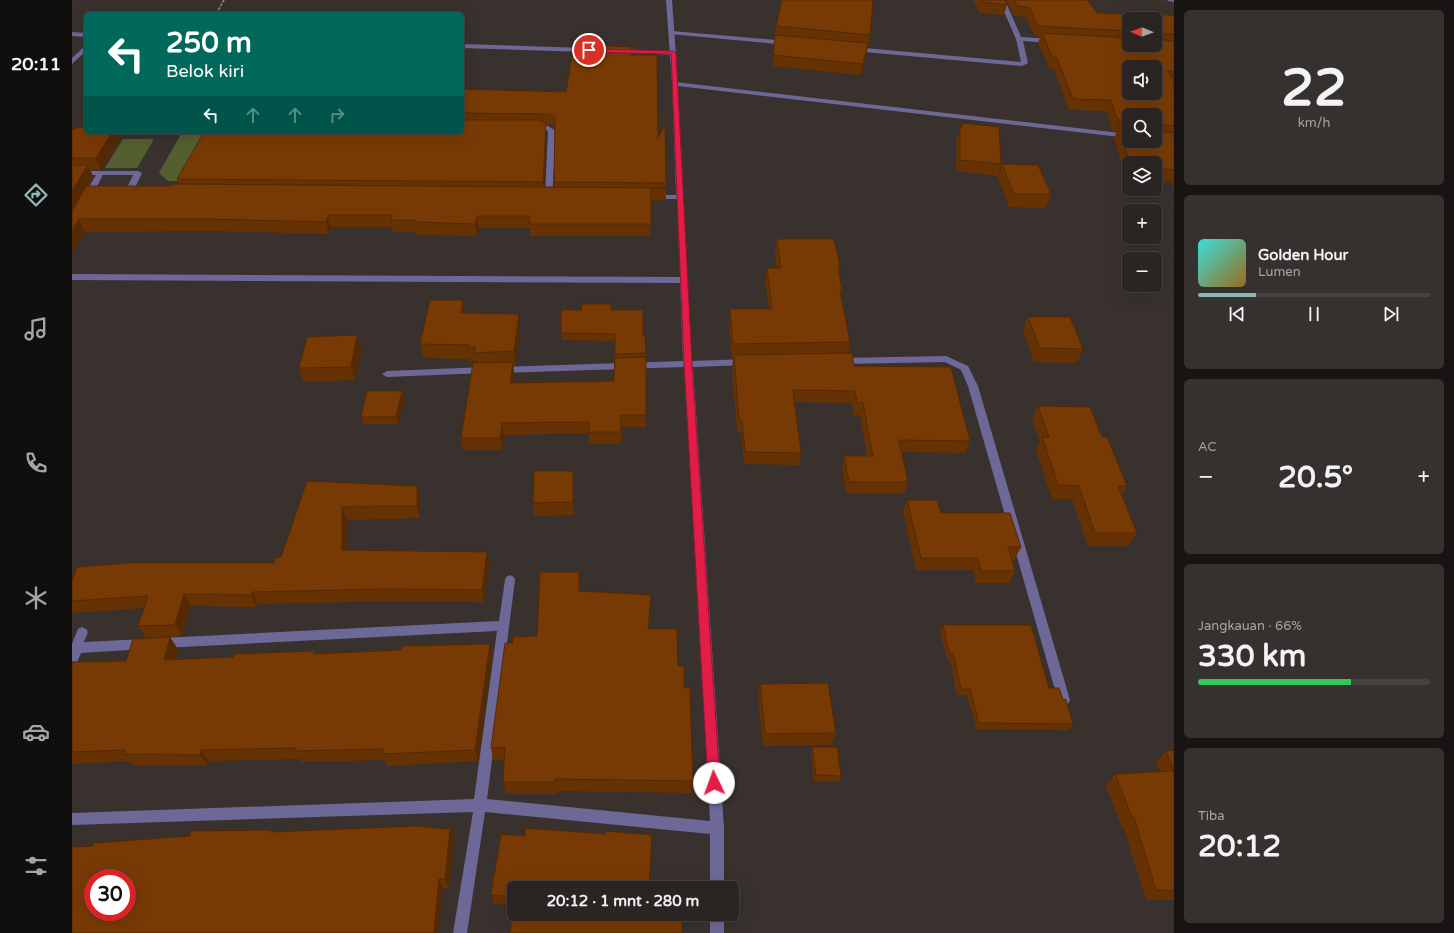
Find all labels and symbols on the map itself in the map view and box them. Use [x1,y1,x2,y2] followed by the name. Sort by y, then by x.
[1122,12,1162,52] north arrow
[572,33,606,67] pin
[693,762,735,804] position arrow
[84,869,136,921] speed limit sign: 30

